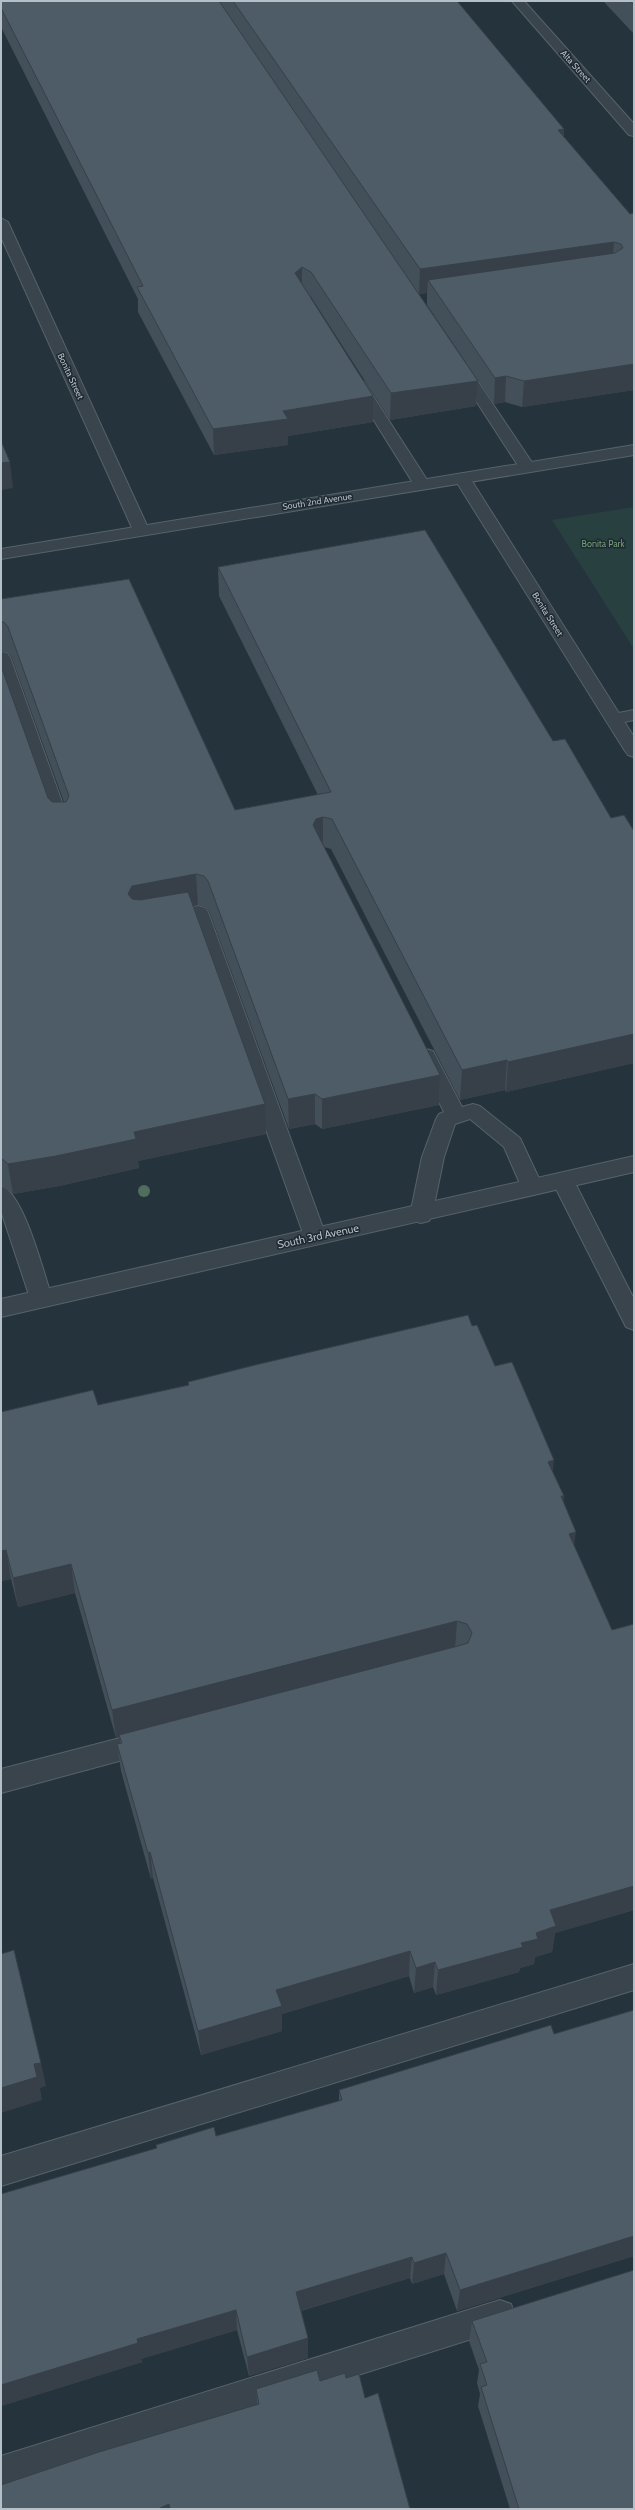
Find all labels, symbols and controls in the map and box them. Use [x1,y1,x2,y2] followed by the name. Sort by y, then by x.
[559,47,593,85] street label: Alta Street
[55,351,87,401] street label: Bonita Street
[281,490,353,512] street label: South 2nd Avenue
[582,538,624,549] park label: Bonita Park
[530,590,566,638] street label: Bonita Street
[276,1220,360,1251] street label: South 3rd Avenue

